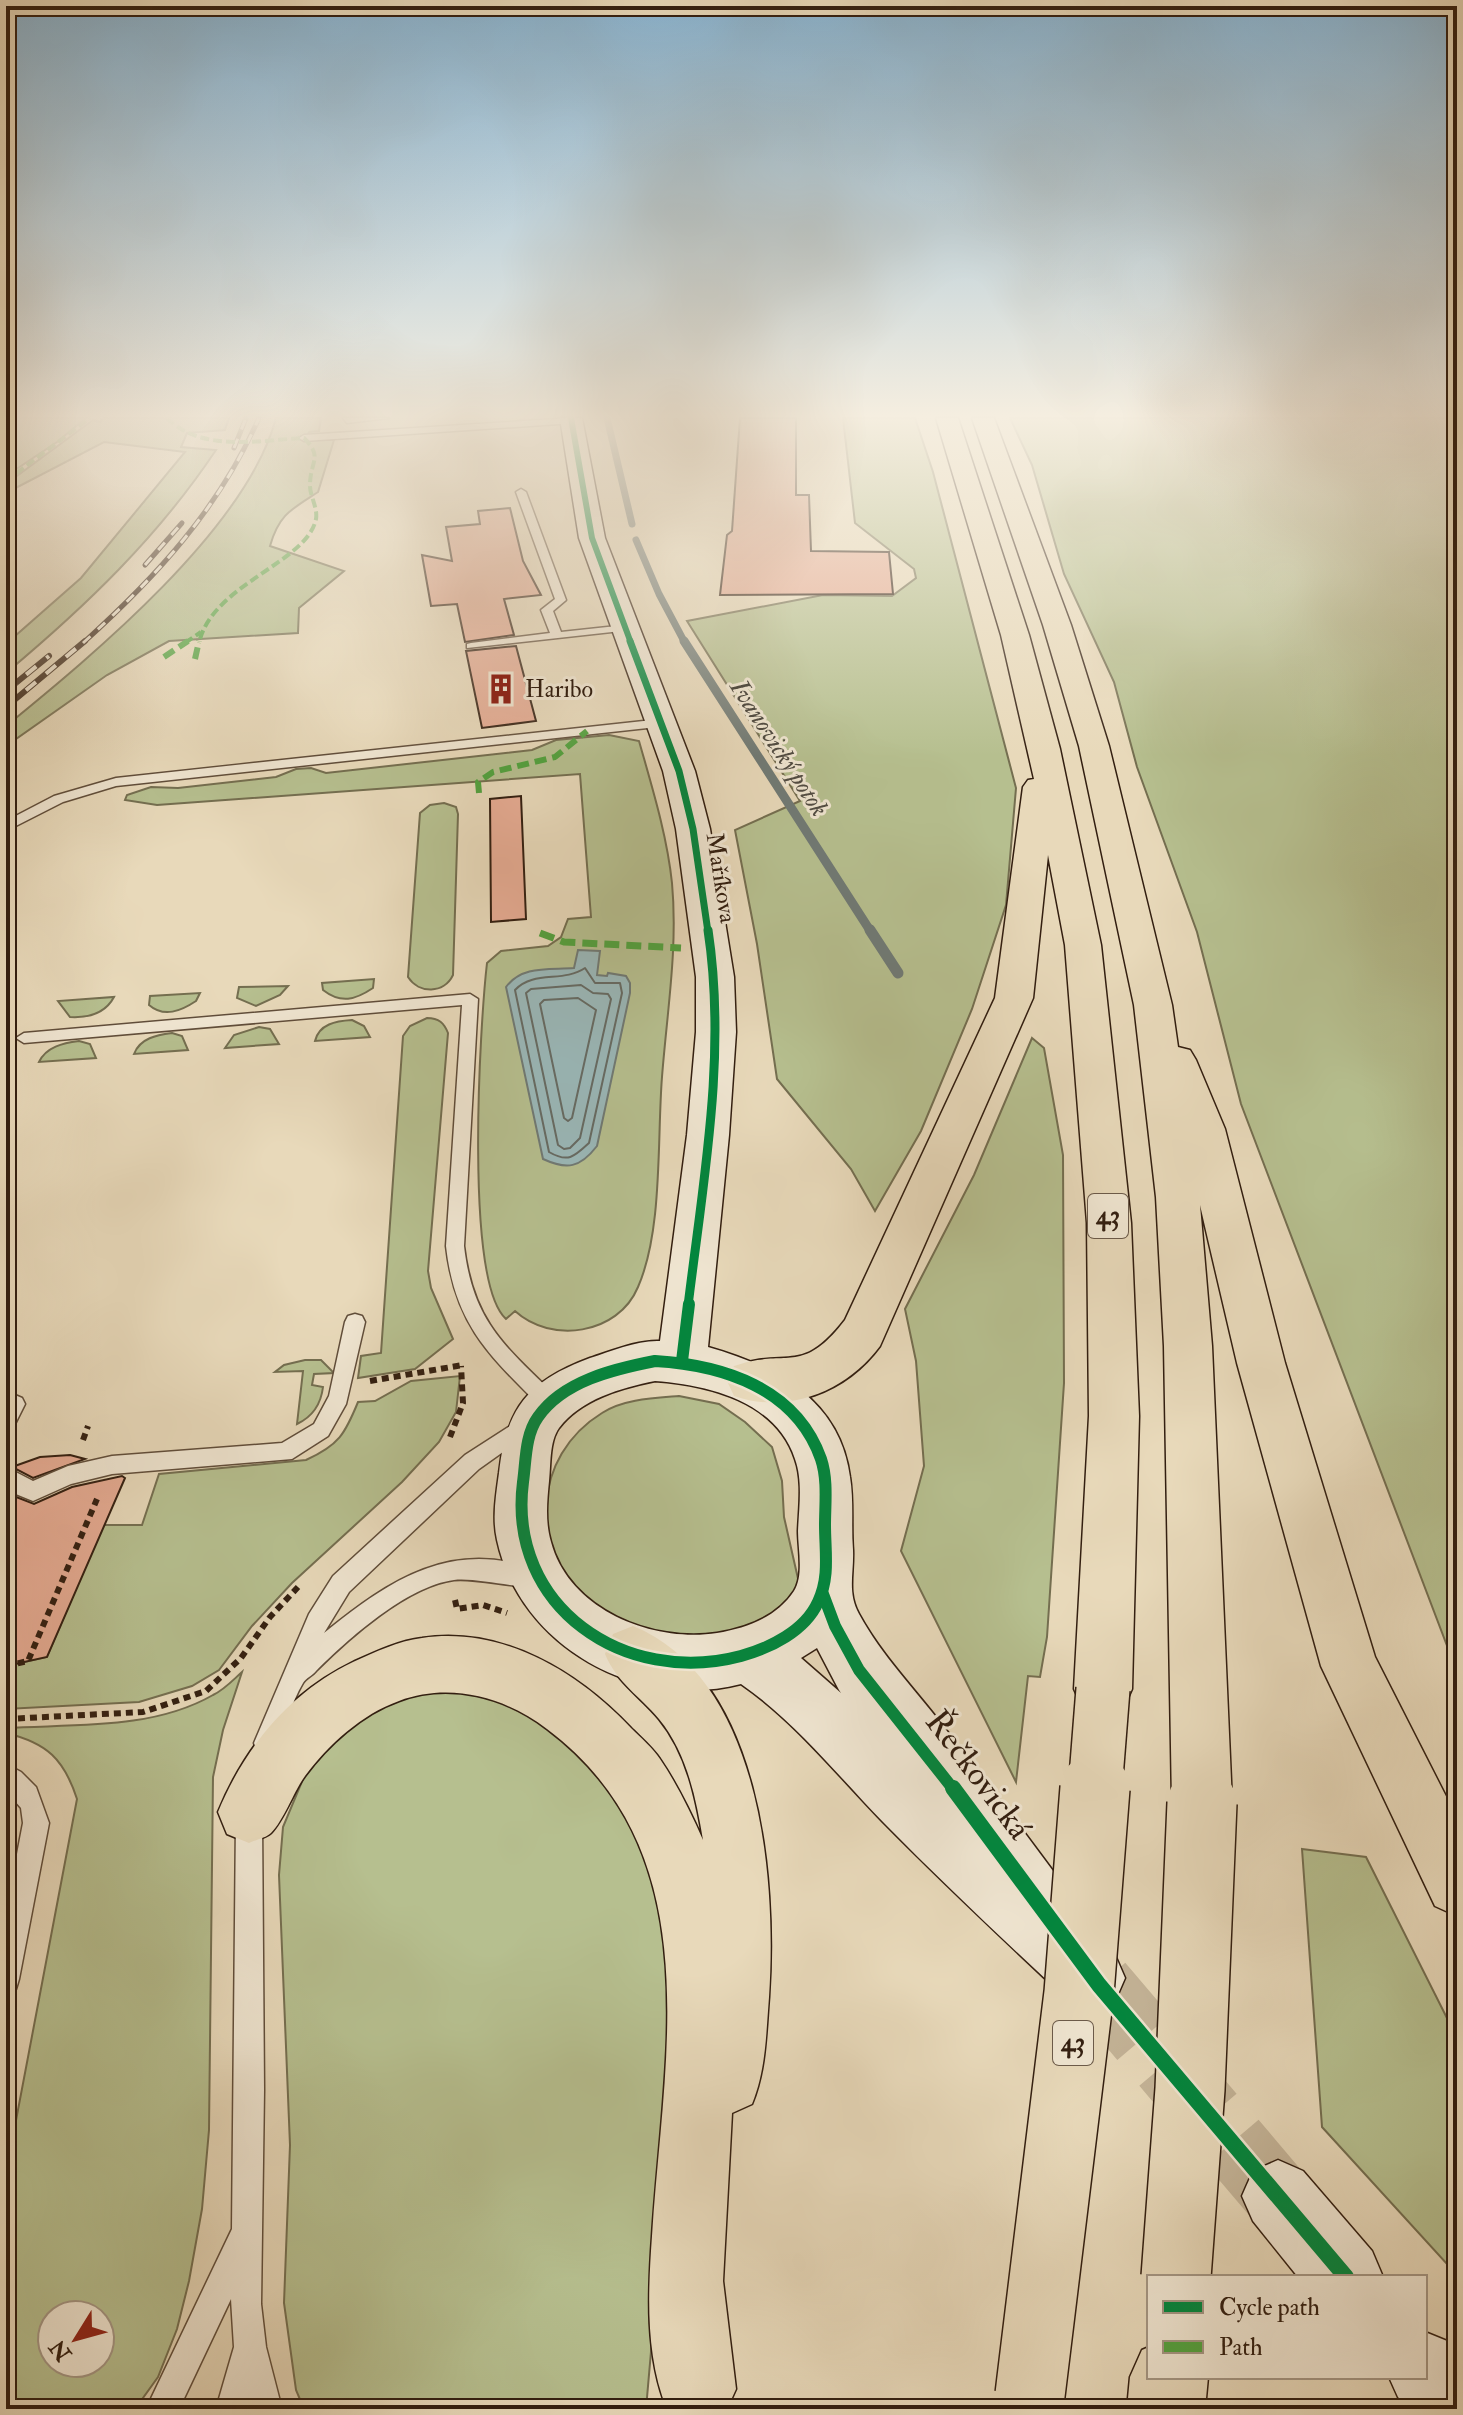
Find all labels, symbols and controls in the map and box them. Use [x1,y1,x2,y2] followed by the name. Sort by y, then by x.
[484,672,518,706] building icon: Haribo
[722,672,835,823] water label: Ivanovický potok
[525,674,593,705] place label: Haribo
[699,831,744,926] street label: Maříkova
[1088,1194,1128,1238] road number: 43
[915,1701,1042,1849] street label: Řečkovická
[1053,2021,1093,2065] road number: 43
[1147,2275,1427,2379] legend
[1219,2292,1320,2323] text: Cycle path
[36,2299,116,2379] north arrow
[1219,2332,1263,2363] text: Path
[44,2334,79,2368] text: N

